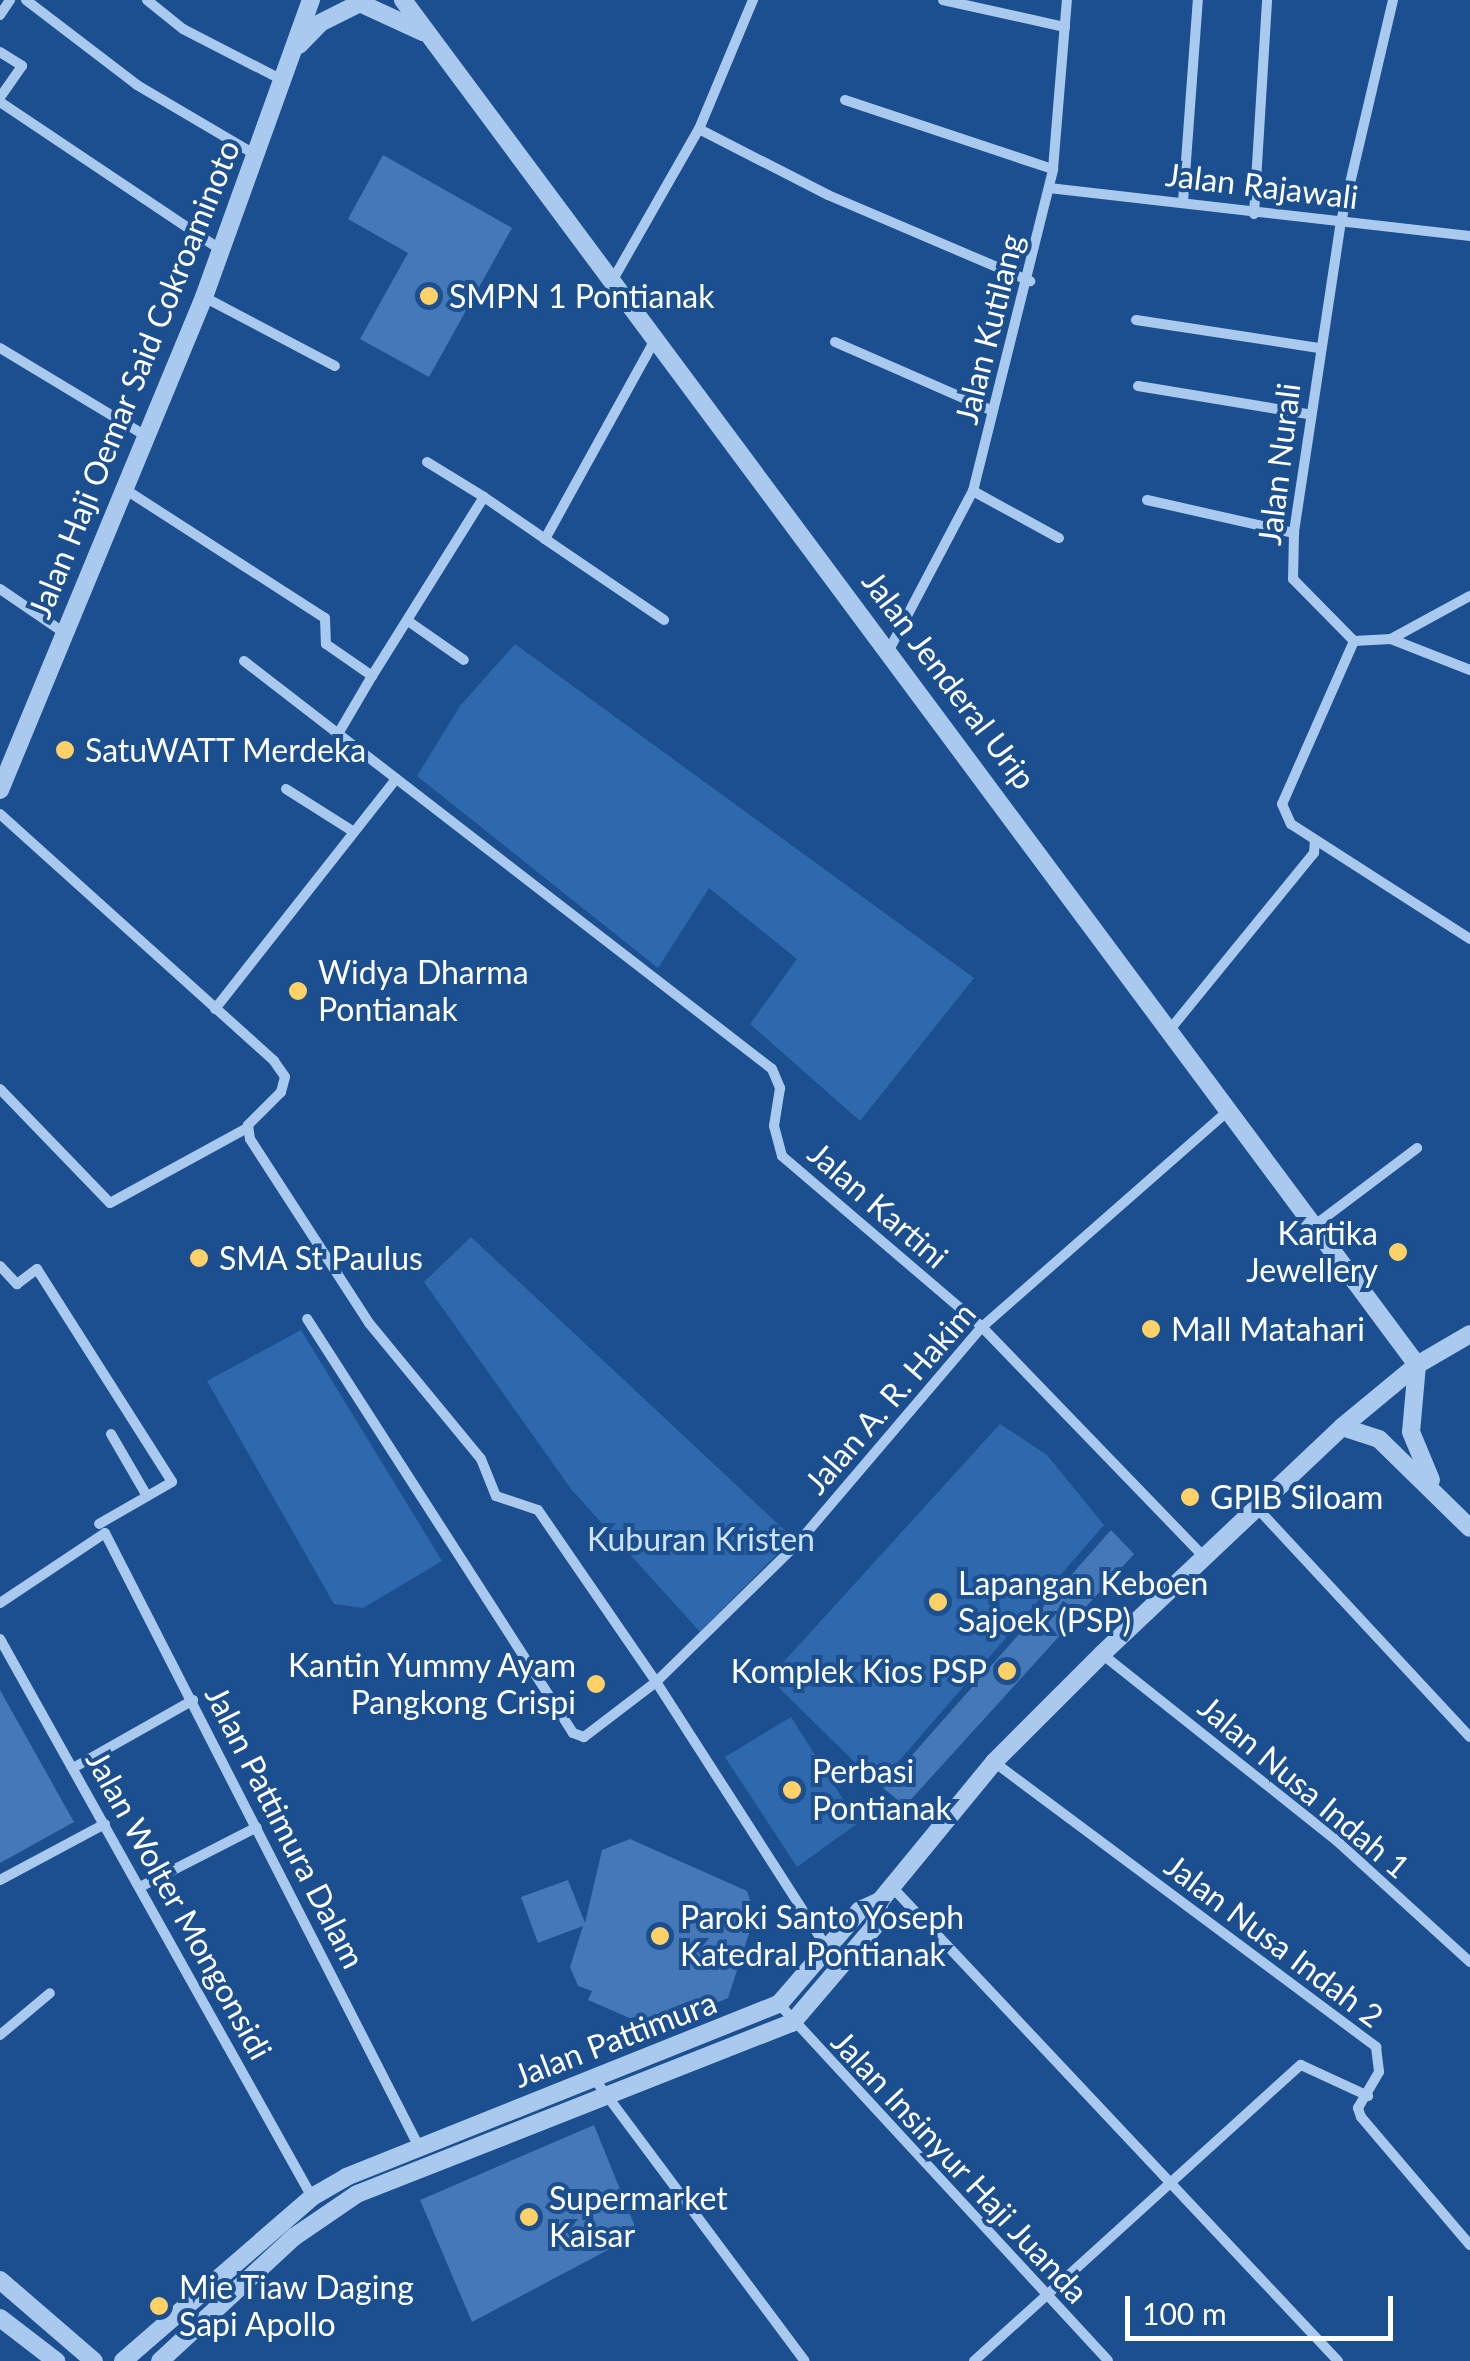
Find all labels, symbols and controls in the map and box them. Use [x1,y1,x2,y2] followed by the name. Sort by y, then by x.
[20,134,248,624] street label: Jalan Haji Oemar Said Cokroaminoto
[1164,155,1360,217] street label: Jalan Rajawali
[947,230,1031,428] street label: Jalan Kutilang
[449,277,714,315] place label: SMPN 1 Pontianak
[418,285,440,307] marker: SMPN 1 Pontianak
[1250,381,1308,547] street label: Jalan Nurali
[854,563,1044,797] street label: Jalan Jenderal Urip
[85,731,367,769] place label: SatuWATT Merdeka
[54,739,76,761] marker: SatuWATT Merdeka
[318,954,529,1029] place label: Widya Dharma Pontianak
[287,980,309,1002] marker: Widya Dharma Pontianak
[800,1134,956,1276] street label: Jalan Kartini
[1246,1215,1378,1290] place label: Kartika Jewellery
[219,1239,424,1277] place label: SMA St Paulus
[1387,1241,1409,1263] marker: Kartika Jewellery
[188,1247,210,1269] marker: SMA St Paulus
[796,1294,984,1502] street label: Jalan A. R. Hakim
[1171,1310,1365,1348] place label: Mall Matahari
[1140,1318,1162,1340] marker: Mall Matahari
[1210,1478,1383,1516] place label: GPIB Siloam
[1179,1486,1201,1508] marker: GPIB Siloam
[587,1520,815,1558] park label: Kuburan Kristen
[958,1565,1208,1640] place label: Lapangan Keboen Sajoek (PSP)
[927,1591,949,1613] marker: Lapangan Keboen Sajoek (PSP)
[285,1647,576,1722] place label: Kantin Yummy Ayam Pangkong Crispi
[731,1652,987,1690] place label: Komplek Kios PSP
[996,1660,1018,1682] marker: Komplek Kios PSP
[585,1673,607,1695] marker: Kantin Yummy Ayam Pangkong Crispi
[197,1679,373,1975] street label: Jalan Pattimura Dalam
[1191,1688,1417,1886] street label: Jalan Nusa Indah 1
[78,1743,280,2067] street label: Jalan Wolter Mongonsidi
[812,1753,952,1828] place label: Perbasi Pontianak
[781,1779,803,1801] marker: Perbasi Pontianak
[1157,1846,1391,2036] street label: Jalan Nusa Indah 2
[680,1899,965,1974] place label: Paroki Santo Yoseph Katedral Pontianak
[649,1925,671,1947] marker: Paroki Santo Yoseph Katedral Pontianak
[508,1983,722,2095] street label: Jalan Pattimura
[823,2022,1097,2312] street label: Jalan Insinyur Haji Juanda
[549,2180,728,2255] place label: Supermarket Kaisar
[518,2206,540,2228] marker: Supermarket Kaisar
[179,2269,415,2344] place label: Mie Tiaw Daging Sapi Apollo
[1130,2276,1398,2338] scale bar
[148,2295,170,2317] marker: Mie Tiaw Daging Sapi Apollo
[1142,2295,1227,2331] text: 100 m

